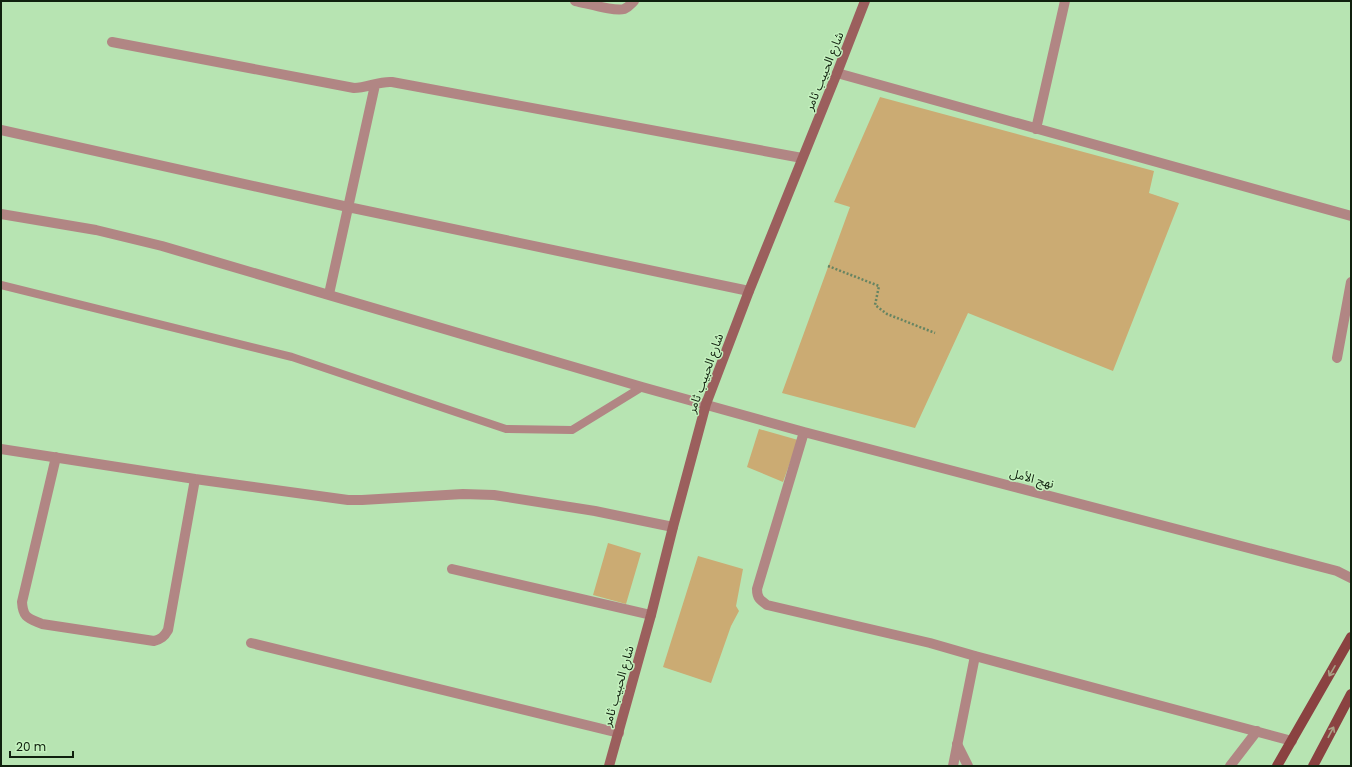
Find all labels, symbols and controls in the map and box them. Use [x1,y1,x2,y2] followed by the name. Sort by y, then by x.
[800,29,848,114] street label: شارع الحبيب ثامر
[682,331,728,416] street label: شارع الحبيب ثامر
[1008,464,1056,493] street label: نهج الأمل
[598,644,639,730] street label: شارع الحبيب ثامر
[1327,665,1335,677] one-way arrow
[1328,726,1335,738] one-way arrow
[10,733,73,759] scale bar
[16,738,46,755] text: 20 m

